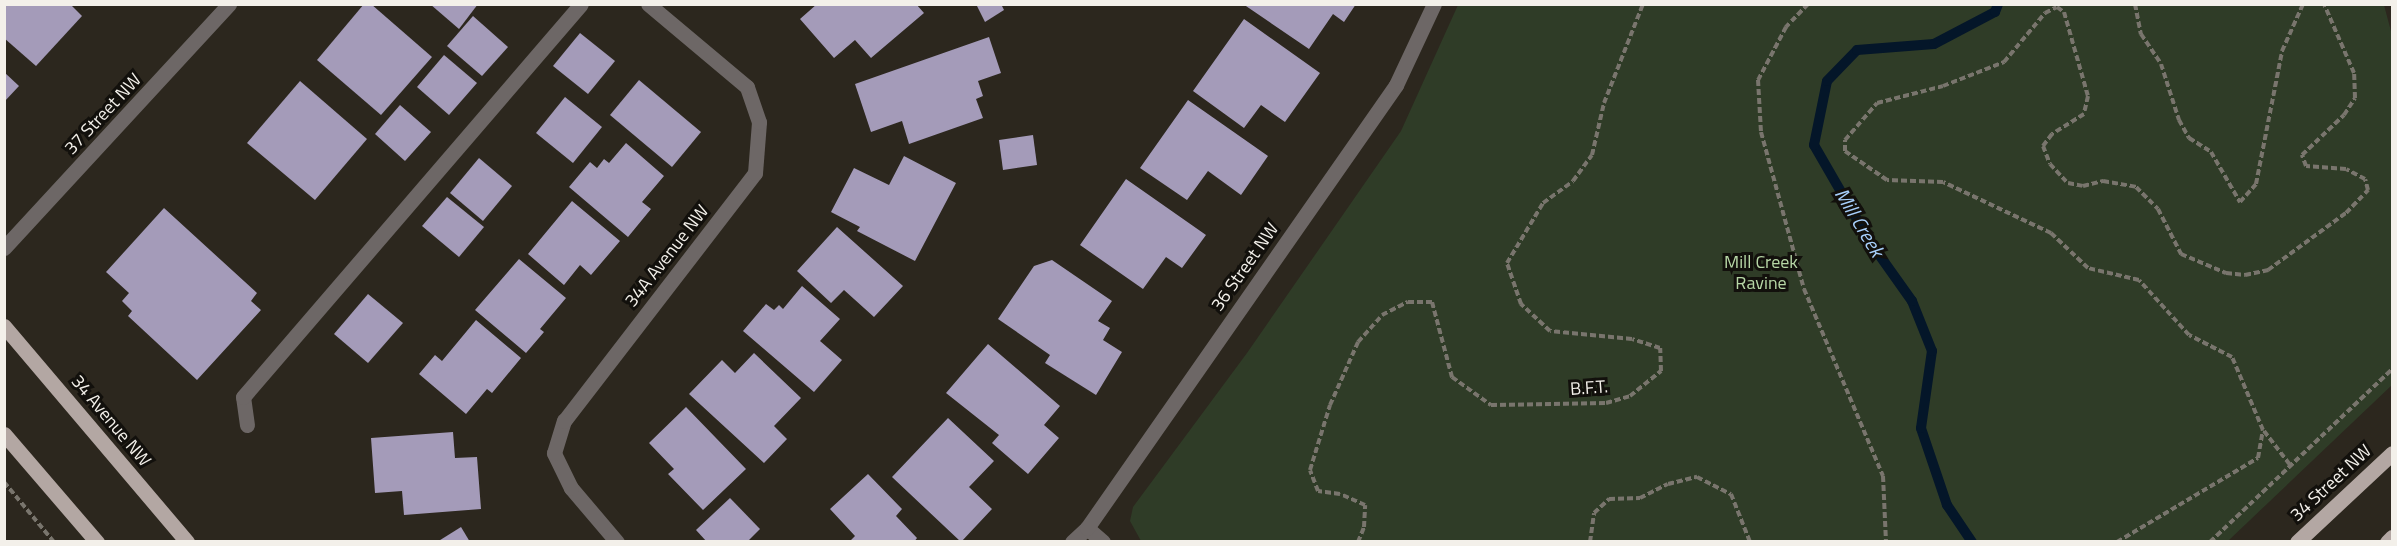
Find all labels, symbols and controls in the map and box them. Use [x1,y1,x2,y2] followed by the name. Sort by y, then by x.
[60,69,146,159] street label: 37 Street NW
[1830,183,1890,261] water label: Mill Creek
[621,201,713,311] street label: 34A Avenue NW
[1207,219,1283,315] street label: 36 Street NW
[1724,252,1798,294] park label: Mill Creek Ravine
[67,371,155,471] street label: 34 Avenue NW
[1569,376,1609,400] street label: B.F.T.
[2286,440,2376,526] street label: 34 Street NW

